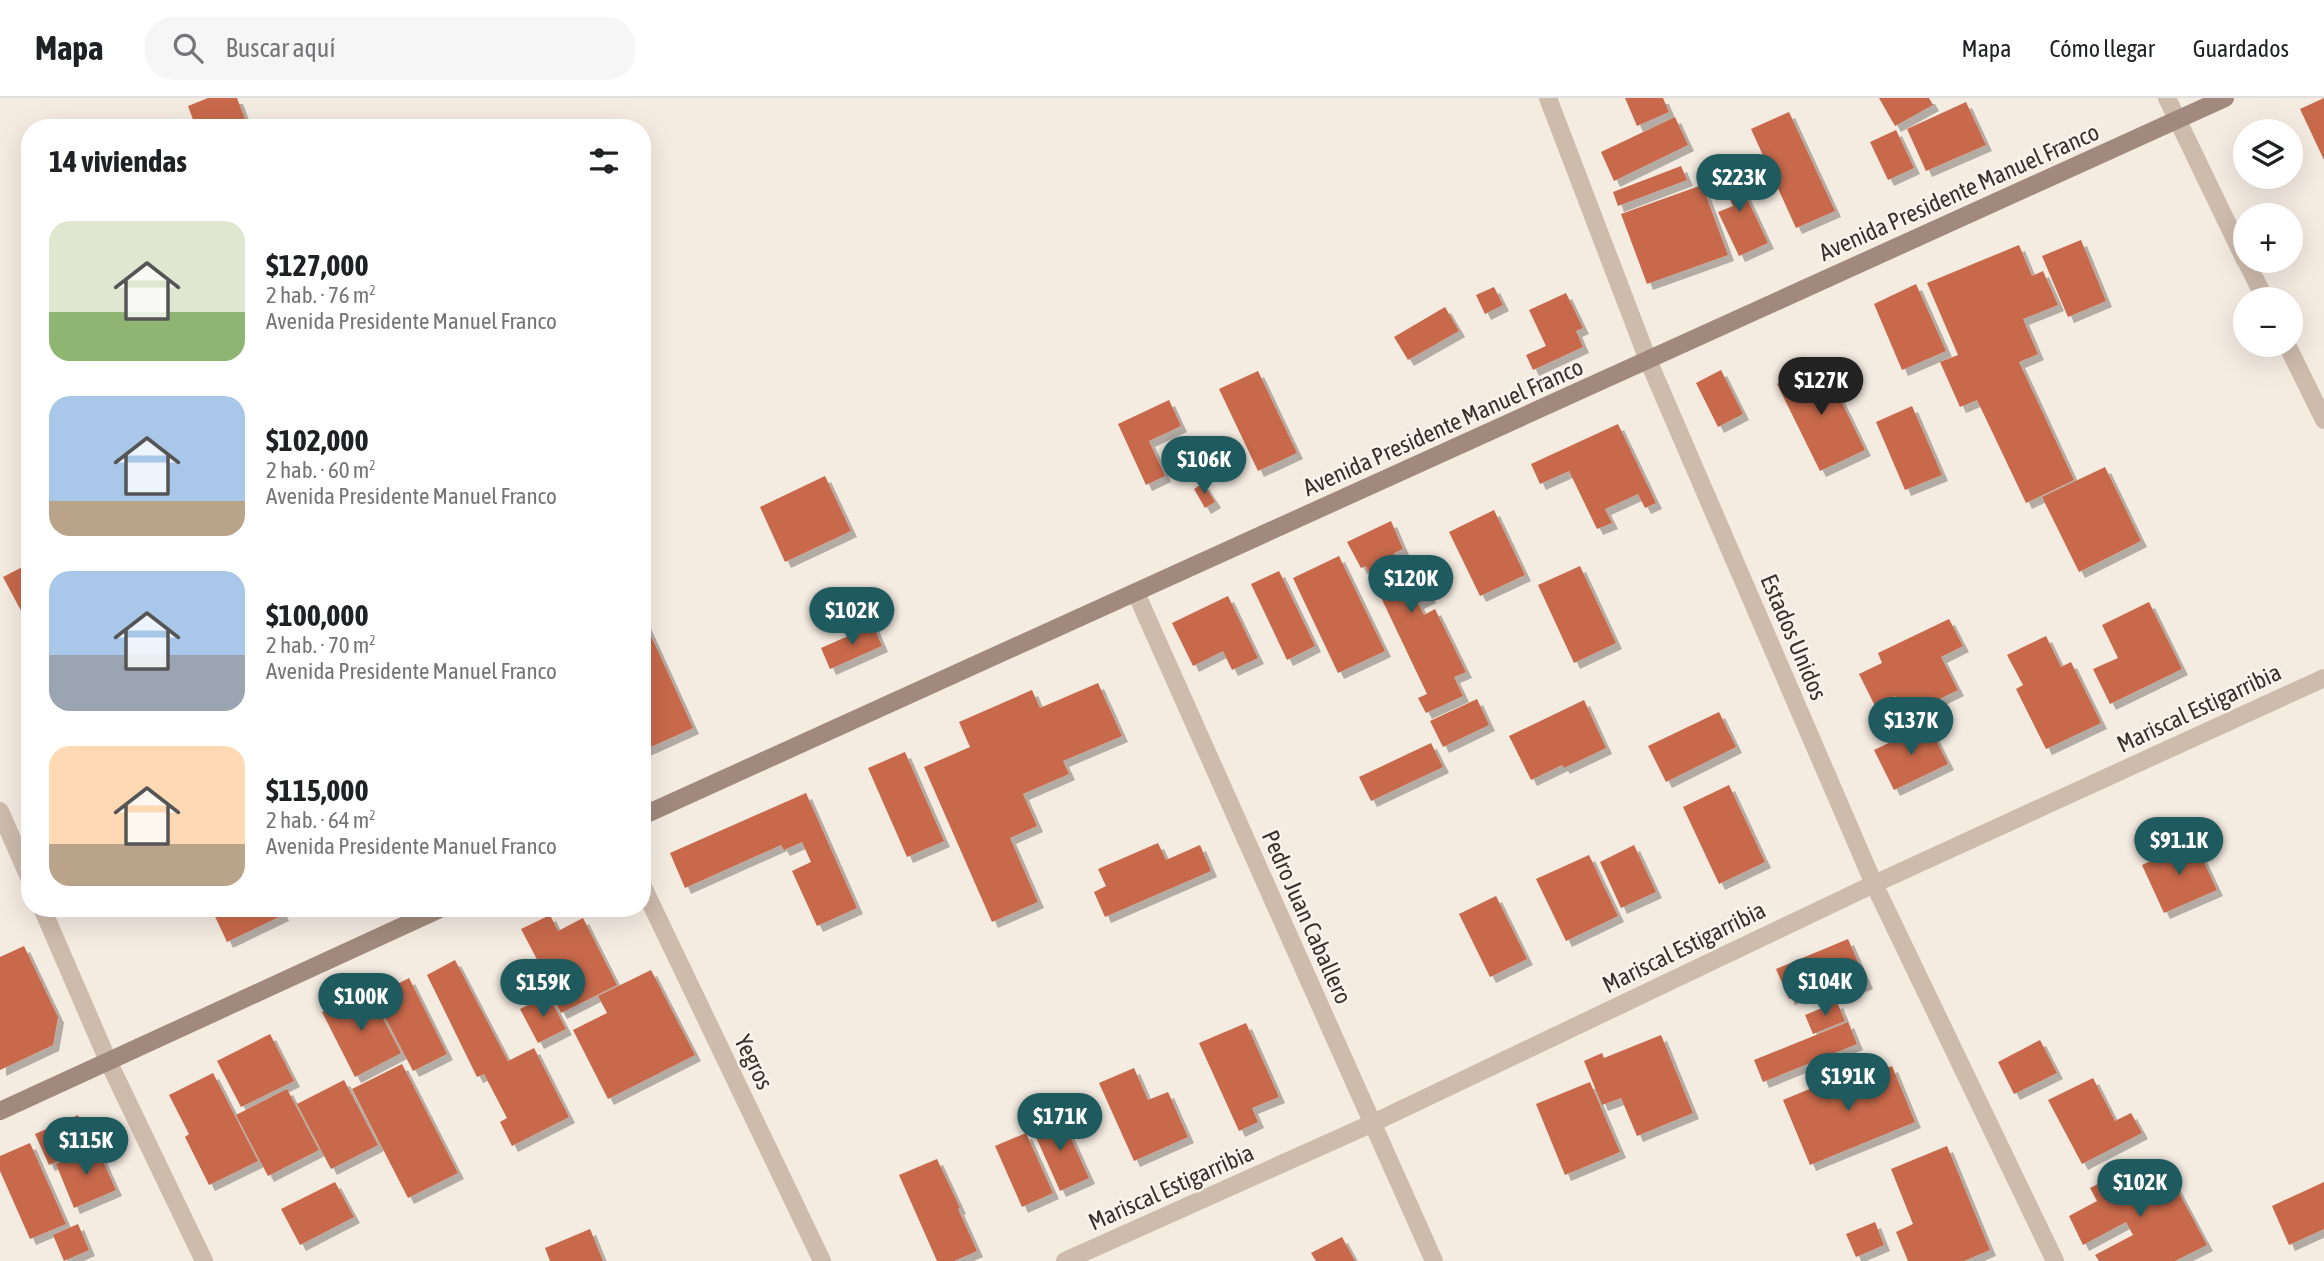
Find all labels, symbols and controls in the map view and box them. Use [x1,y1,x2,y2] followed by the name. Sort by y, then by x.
[145,17,635,80] search box
[35,29,103,67] text: Mapa
[169,29,207,67] icon: search
[225,33,335,63] text: Buscar aquí
[1962,35,2011,62] text: Mapa
[2049,35,2155,62] text: Cómo llegar
[2193,35,2289,62] text: Guardados
[1815,118,2103,266] street label: Avenida Presidente Manuel Franco
[2233,119,2303,357] map controls
[2233,119,2303,189] button: layers
[585,142,623,180] icon: filters
[49,144,187,178] text: 14 viviendas
[1690,155,1788,214] pin: $223K
[1712,164,1766,190] text: $223K
[2233,203,2303,273] button: +
[266,248,369,282] text: $127,000
[105,249,189,333] icon: home
[266,282,376,308] text: 2 hab. · 76 m²
[2233,287,2303,357] button: −
[266,308,557,334] text: Avenida Presidente Manuel Franco
[1299,353,1587,501] street label: Avenida Presidente Manuel Franco
[1772,358,1870,417] pin: $127K
[1794,367,1848,393] text: $127K
[266,423,369,457] text: $102,000
[105,424,189,508] icon: home
[1155,436,1253,496] pin: $106K
[1177,446,1231,472] text: $106K
[266,457,376,483] text: 2 hab. · 60 m²
[266,483,557,509] text: Avenida Presidente Manuel Franco
[1362,556,1460,615] pin: $120K
[1384,565,1438,591] text: $120K
[1755,570,1833,704] street label: Estados Unidos
[803,588,901,647] pin: $102K
[825,597,879,623] text: $102K
[266,598,369,632] text: $100,000
[105,599,189,683] icon: home
[266,632,376,658] text: 2 hab. · 70 m²
[266,658,557,684] text: Avenida Presidente Manuel Franco
[2113,658,2285,758] street label: Mariscal Estigarribia
[1862,698,1960,757] pin: $137K
[1884,707,1938,733] text: $137K
[266,773,369,807] text: $115,000
[105,774,189,858] icon: home
[266,807,376,833] text: 2 hab. · 64 m²
[2122,818,2236,877] pin: $91.1K
[1257,826,1357,1008] street label: Pedro Juan Caballero
[2150,827,2208,853] text: $91.1K
[266,833,557,859] text: Avenida Presidente Manuel Franco
[1598,896,1770,998] street label: Mariscal Estigarribia
[1776,958,1874,1018] pin: $104K
[494,960,592,1019] pin: $159K
[1798,968,1852,994] text: $104K
[516,969,570,995] text: $159K
[312,974,410,1033] pin: $100K
[334,983,388,1009] text: $100K
[729,1030,779,1094] street label: Yegros
[1799,1054,1897,1113] pin: $191K
[1821,1063,1875,1089] text: $191K
[1011,1094,1109,1153] pin: $171K
[1033,1103,1087,1129] text: $171K
[37,1118,135,1177] pin: $115K
[59,1127,113,1153] text: $115K
[1084,1138,1258,1236] street label: Mariscal Estigarribia
[2091,1160,2189,1219] pin: $102K
[2113,1169,2167,1195] text: $102K

